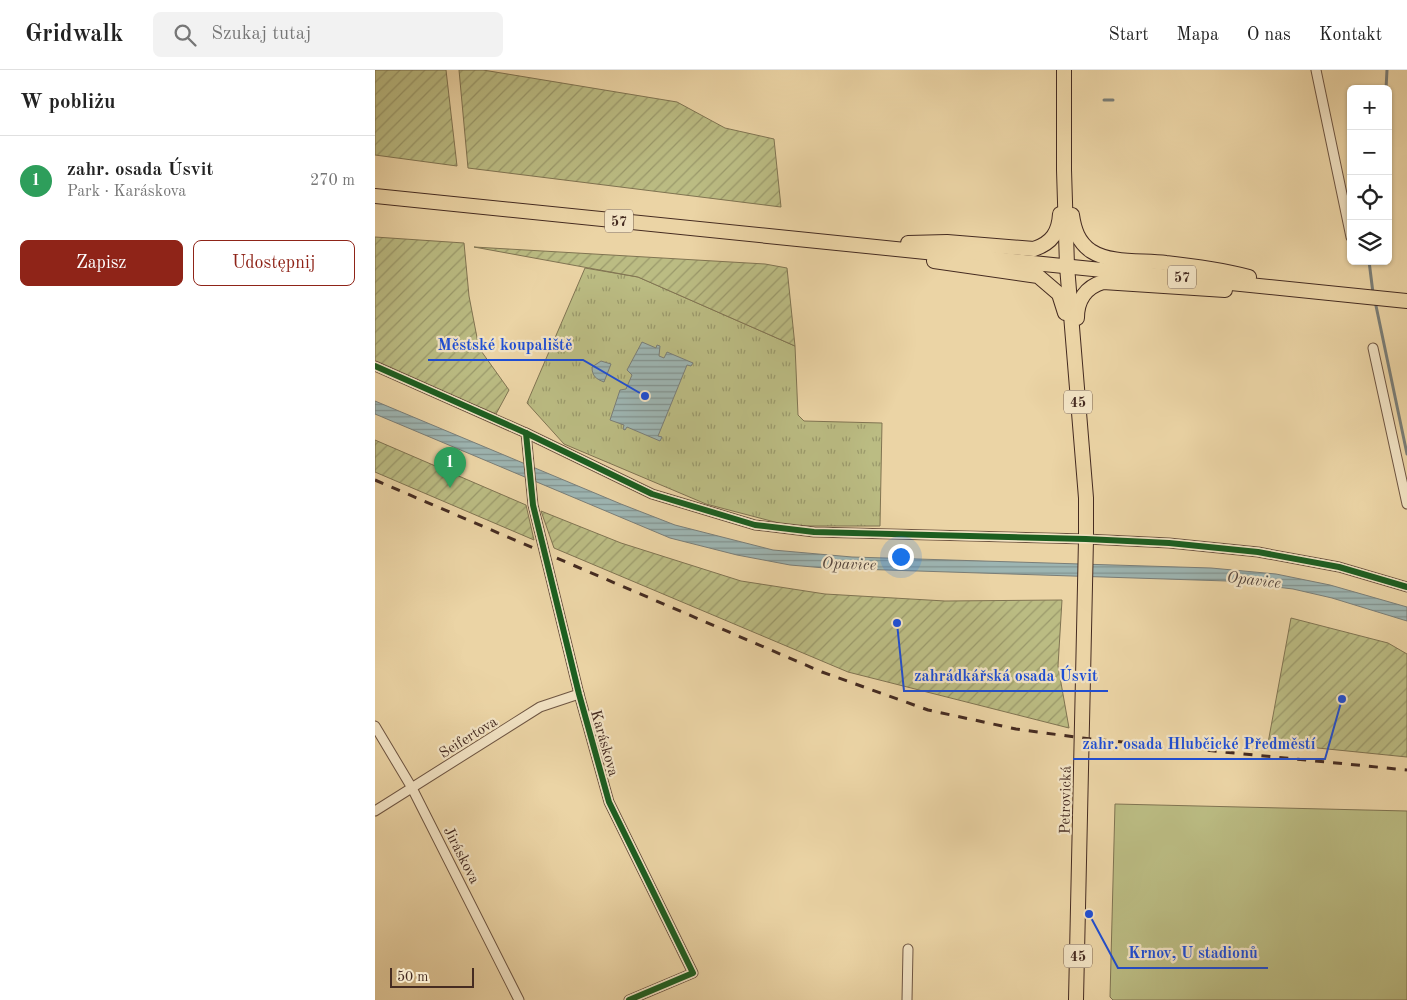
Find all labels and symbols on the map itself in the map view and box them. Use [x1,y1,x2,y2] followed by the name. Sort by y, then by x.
[605,210,633,232] road number: 57
[1168,266,1196,288] road number: 57
[428,329,583,360] callout: Městské koupaliště
[438,338,572,354] text: Městské koupaliště
[1064,391,1092,414] road number: 45
[434,447,466,488] pin: 1
[888,544,914,570] your location
[821,556,877,574] water label: Opavice
[1226,570,1282,592] water label: Opavice
[904,660,1108,691] callout: zahrádkářská osada Úsvit
[914,665,1098,685] text: zahrádkářská osada Úsvit
[587,709,620,779] street label: Karáskova
[437,714,501,762] street label: Seifertova
[1073,728,1325,759] callout: zahr. osada Hlubčické Předměstí
[1083,737,1316,753] text: zahr. osada Hlubčické Předměstí
[1058,765,1075,834] street label: Petrovická
[440,825,482,887] street label: Jiráskova
[1118,937,1268,968] callout: Krnov, U stadionů
[1064,944,1092,968] road number: 45
[1128,946,1258,962] text: Krnov, U stadionů
[390,965,474,988] scale bar

